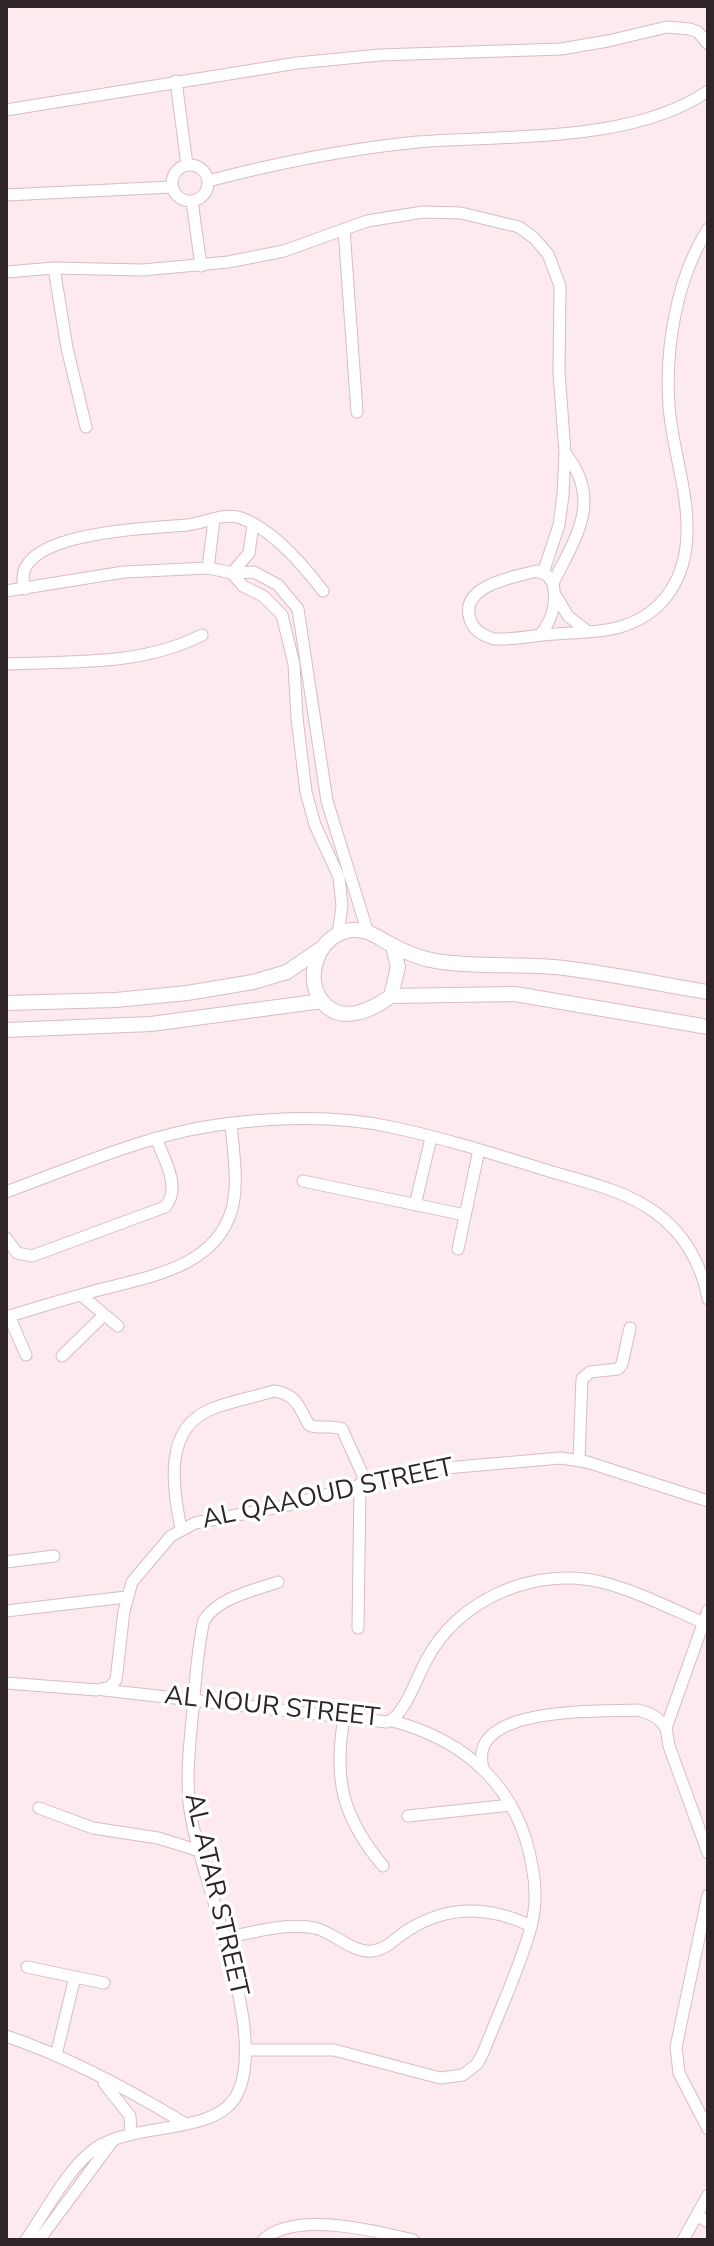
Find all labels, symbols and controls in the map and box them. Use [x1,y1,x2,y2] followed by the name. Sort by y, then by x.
[200,1453,456,1537] street label: AL QAAOUD STREET
[163,1681,381,1735] street label: AL NOUR STREET
[176,1790,254,2000] street label: AL ATAR STREET

